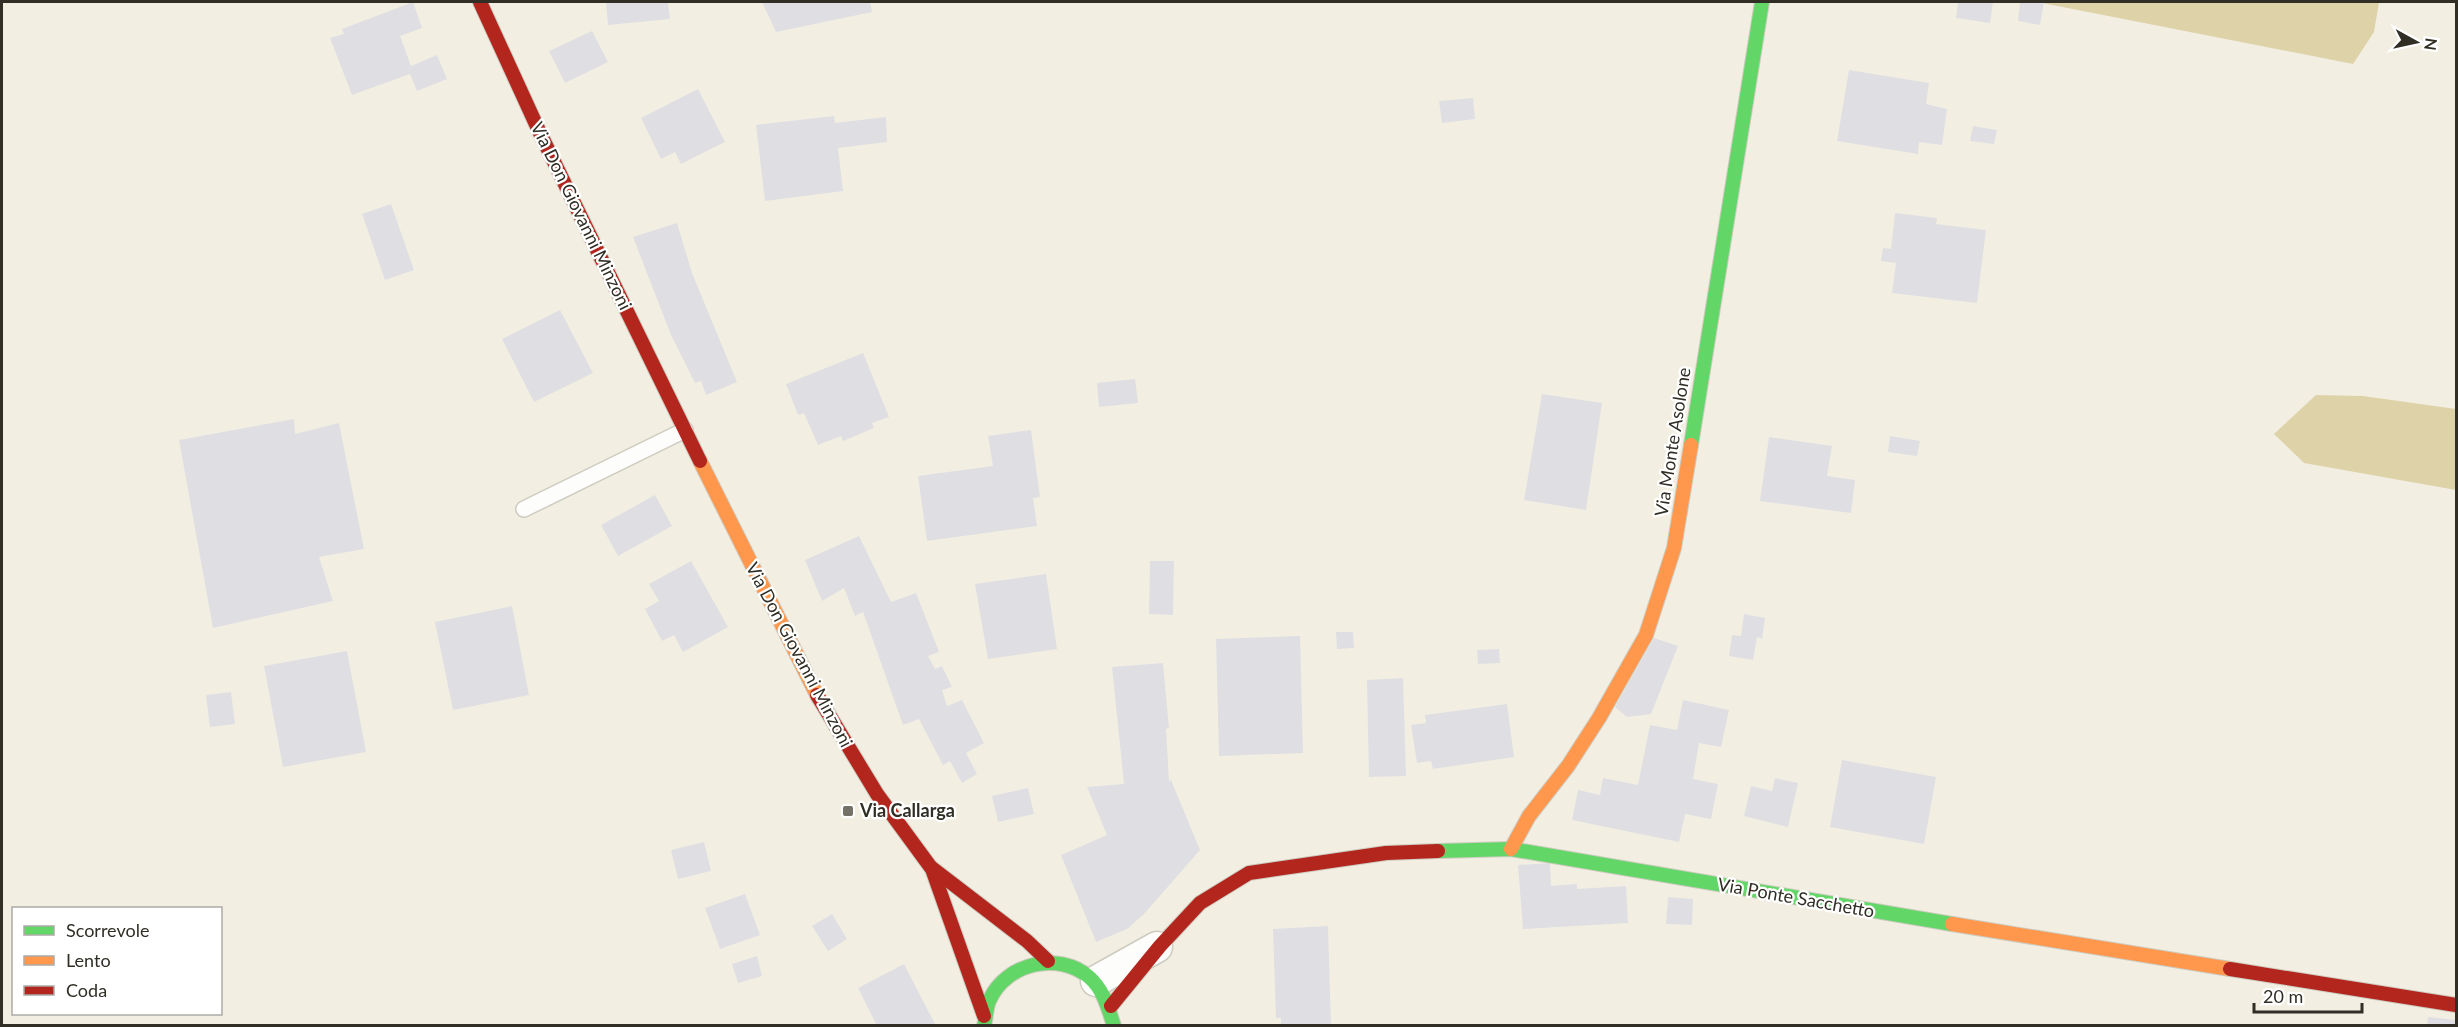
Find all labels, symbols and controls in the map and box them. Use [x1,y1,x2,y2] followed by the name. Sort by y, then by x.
[2386,12,2446,72] north arrow
[2421,37,2442,52] text: N
[527,118,637,313] street label: Via Don Giovanni Minzoni
[1649,366,1695,518] street label: Via Monte Asolone
[742,558,858,751] street label: Via Don Giovanni Minzoni
[859,799,955,821] place label: Via Callarga
[841,804,855,818] marker: Via Callarga
[1716,872,1876,922] street label: Via Ponte Sacchetto
[12,907,222,1015] legend
[66,919,149,941] text: Scorrevole
[66,949,111,971] text: Lento
[2254,976,2362,1014] scale bar
[66,979,107,1001] text: Coda
[2263,985,2303,1007] text: 20 m

